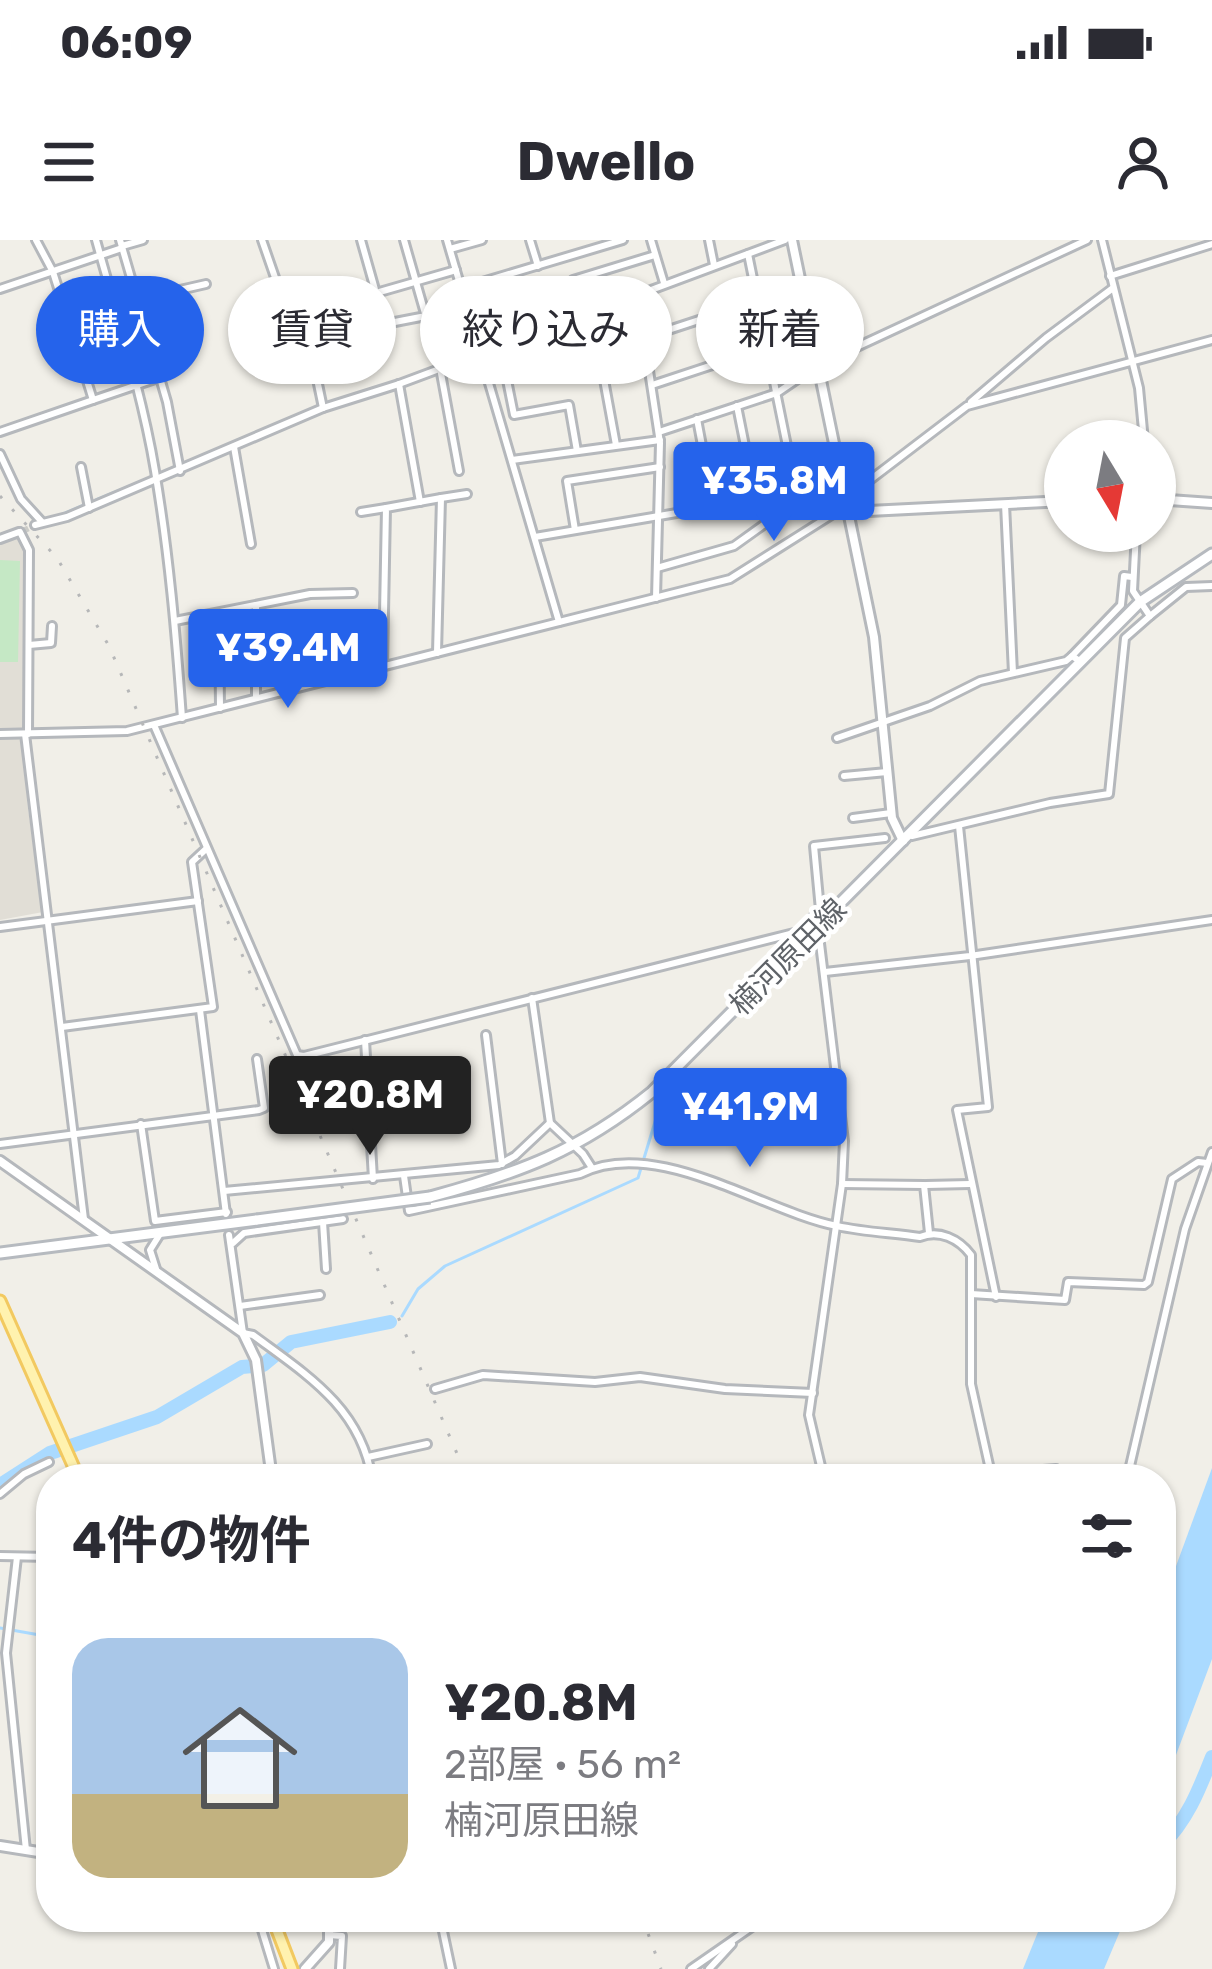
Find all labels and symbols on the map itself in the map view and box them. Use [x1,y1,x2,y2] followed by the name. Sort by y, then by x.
[1044,420,1176,552] north arrow
[676,442,872,544] pin: ¥35.8M
[190,609,386,711] pin: ¥39.4M
[722,891,854,1023] street label: 楠河原田線
[272,1056,468,1158] pin: ¥20.8M
[652,1068,848,1170] pin: ¥41.9M

